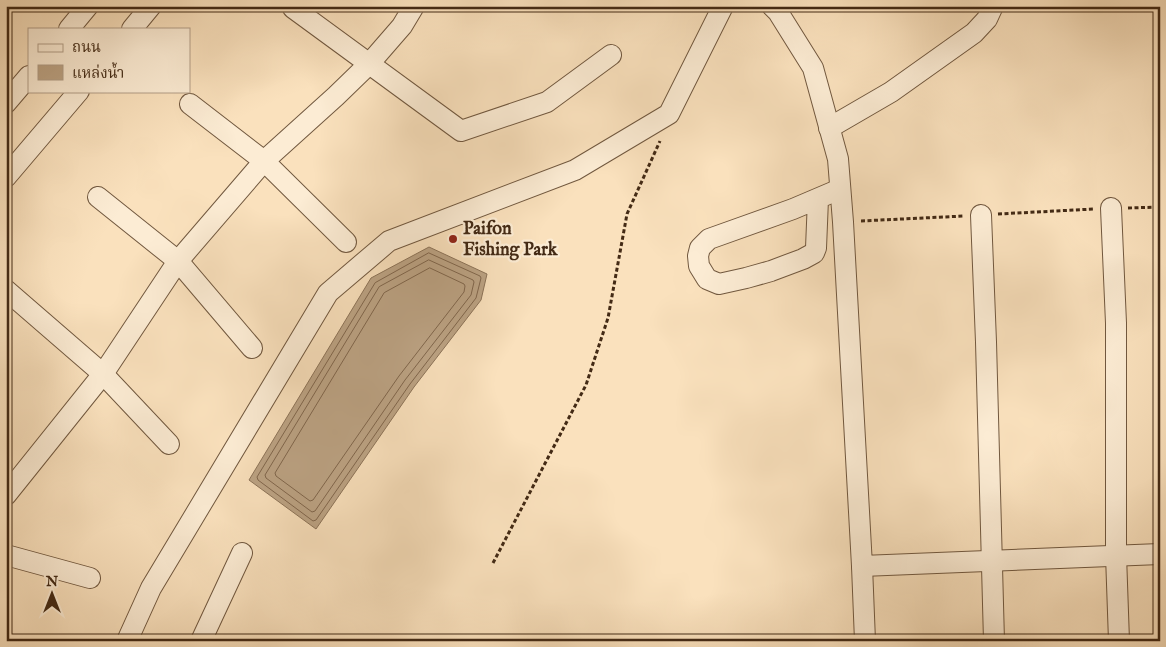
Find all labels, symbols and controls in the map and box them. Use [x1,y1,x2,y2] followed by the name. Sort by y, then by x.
[28,28,190,92] legend
[72,38,101,57] text: ถนน
[72,62,124,83] text: แหล่งน้ำ
[463,218,559,262] place label: Paifon Fishing Park
[447,233,459,245] marker: Paifon Fishing Park
[28,570,78,620] north arrow
[45,573,58,591] text: N

